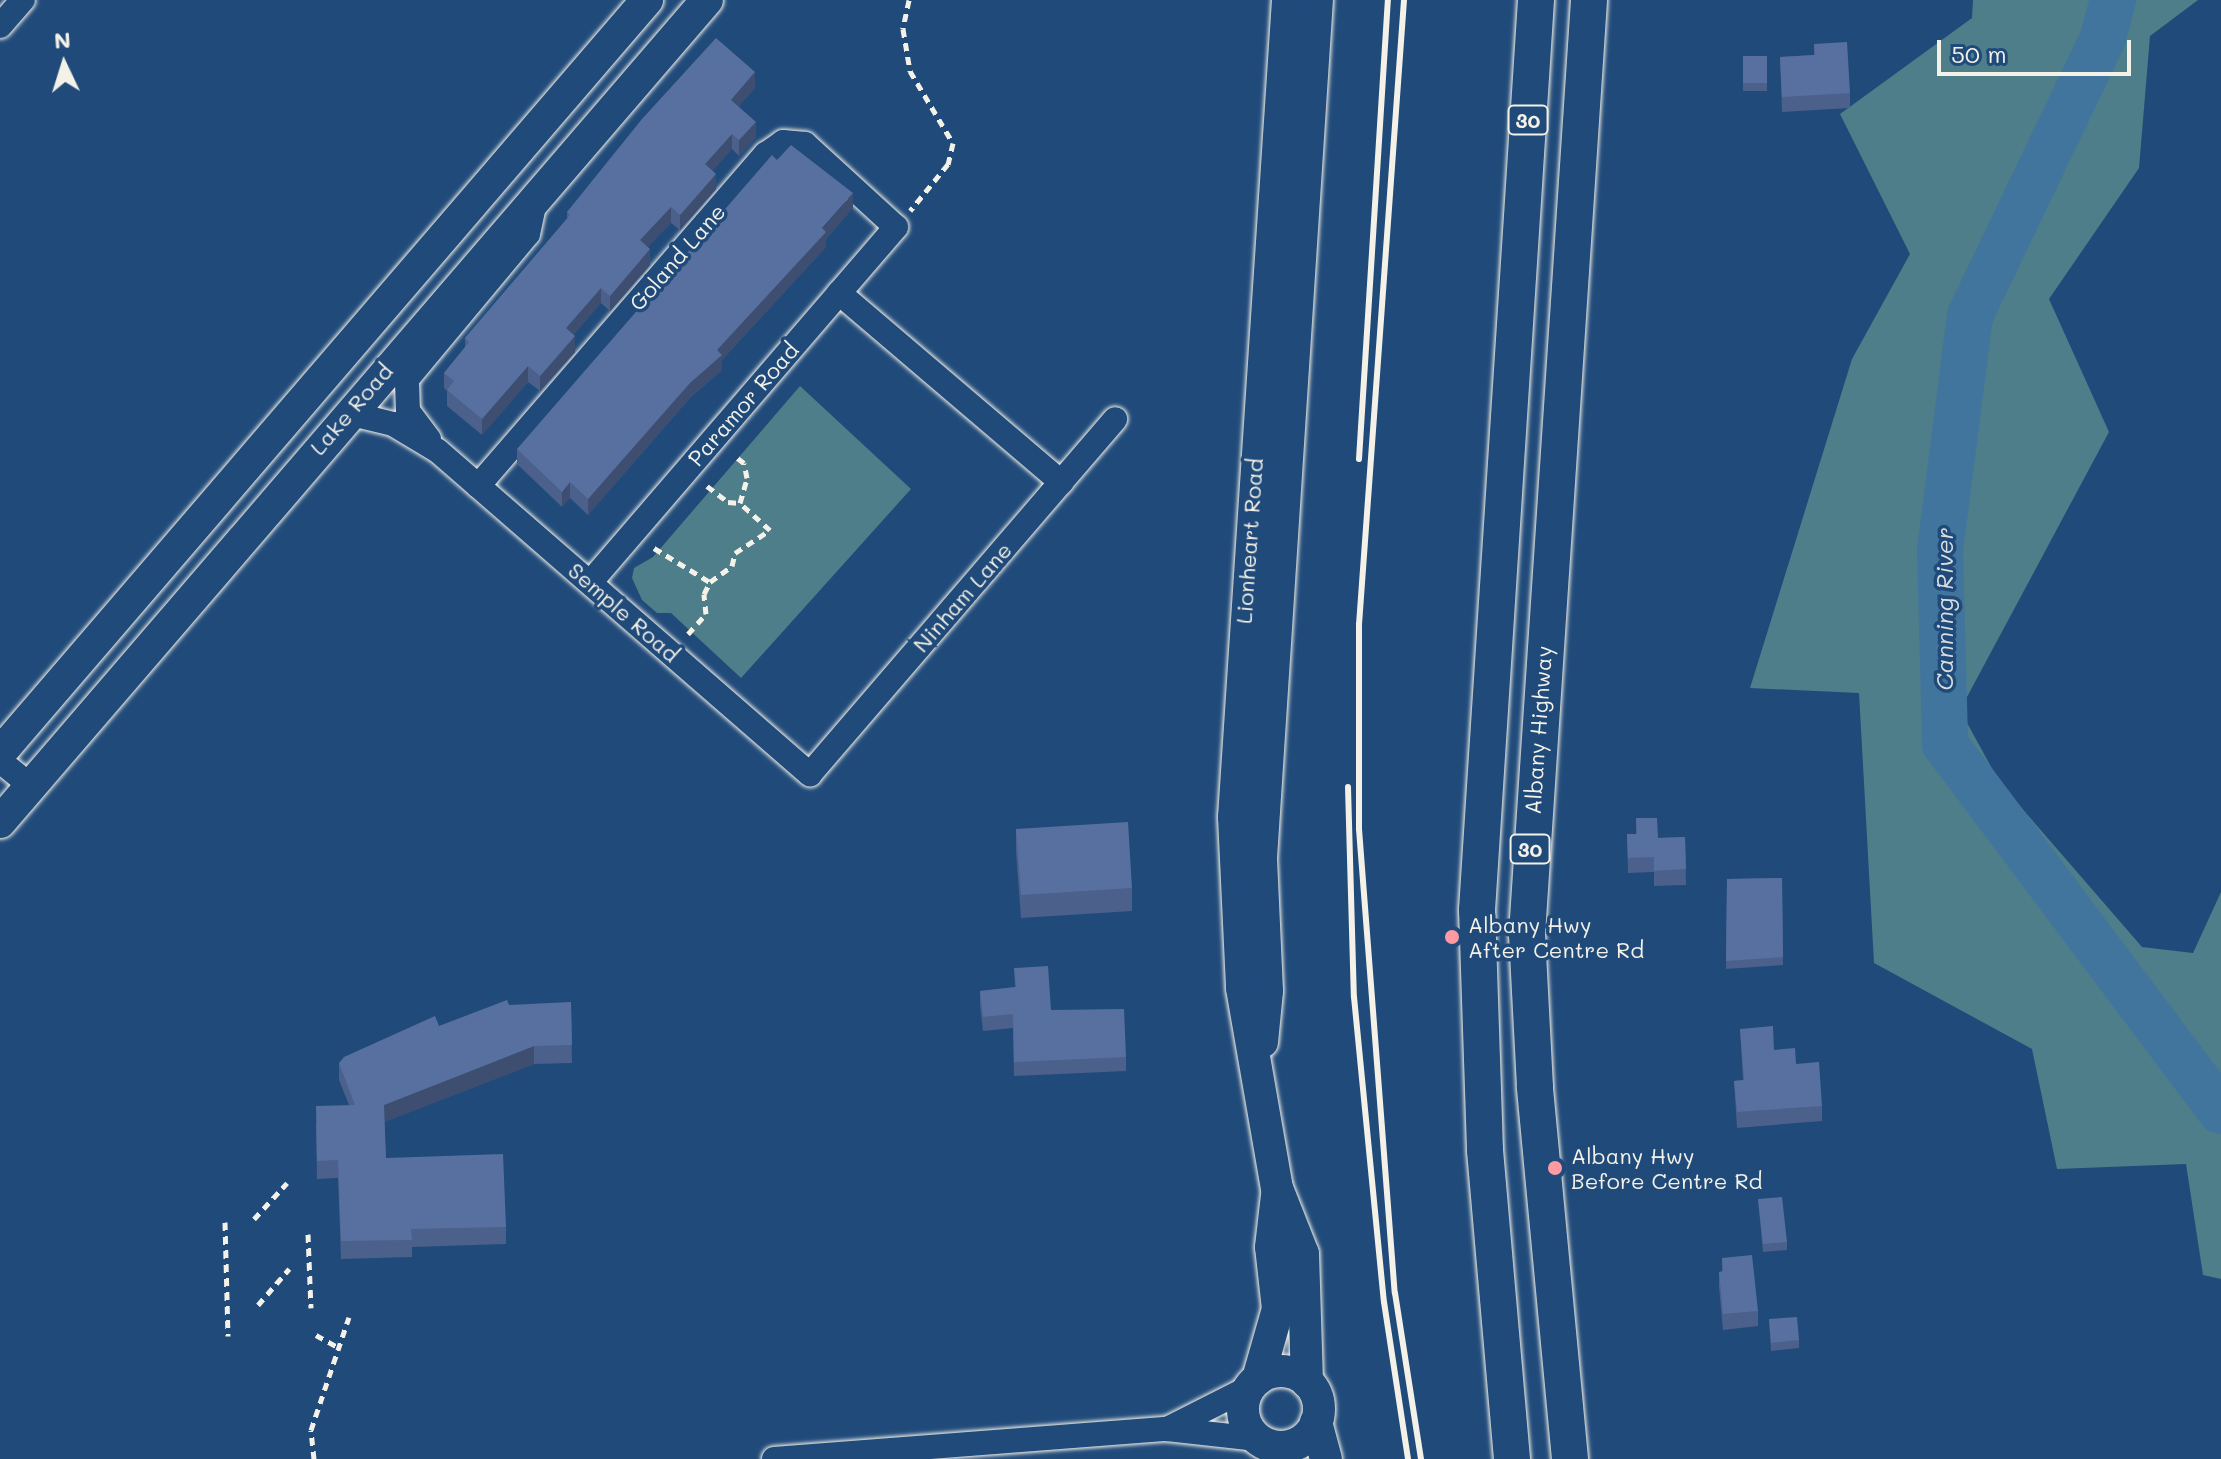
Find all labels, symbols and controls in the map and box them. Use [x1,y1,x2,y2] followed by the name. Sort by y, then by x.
[24,24,104,104] north arrow
[1941,24,2135,74] scale bar
[53,25,72,55] text: N
[1951,38,2007,69] text: 50 m
[1506,104,1550,136] road number: 30
[623,198,731,316] street label: Goland Lane
[682,337,804,471] street label: Paramor Road
[304,358,398,460] street label: Lake Road
[1230,457,1268,625] street label: Lionheart Road
[1930,527,1958,691] water label: Canning River
[907,537,1017,657] street label: Ninham Lane
[563,557,685,667] street label: Semple Road
[1519,645,1557,815] street label: Albany Highway
[1508,833,1552,865] road number: 30
[1468,911,1644,962] place label: Albany Hwy After Centre Rd
[1443,928,1461,946] marker: Albany Hwy After Centre Rd
[1571,1142,1763,1194] place label: Albany Hwy Before Centre Rd
[1546,1159,1564,1177] marker: Albany Hwy Before Centre Rd

